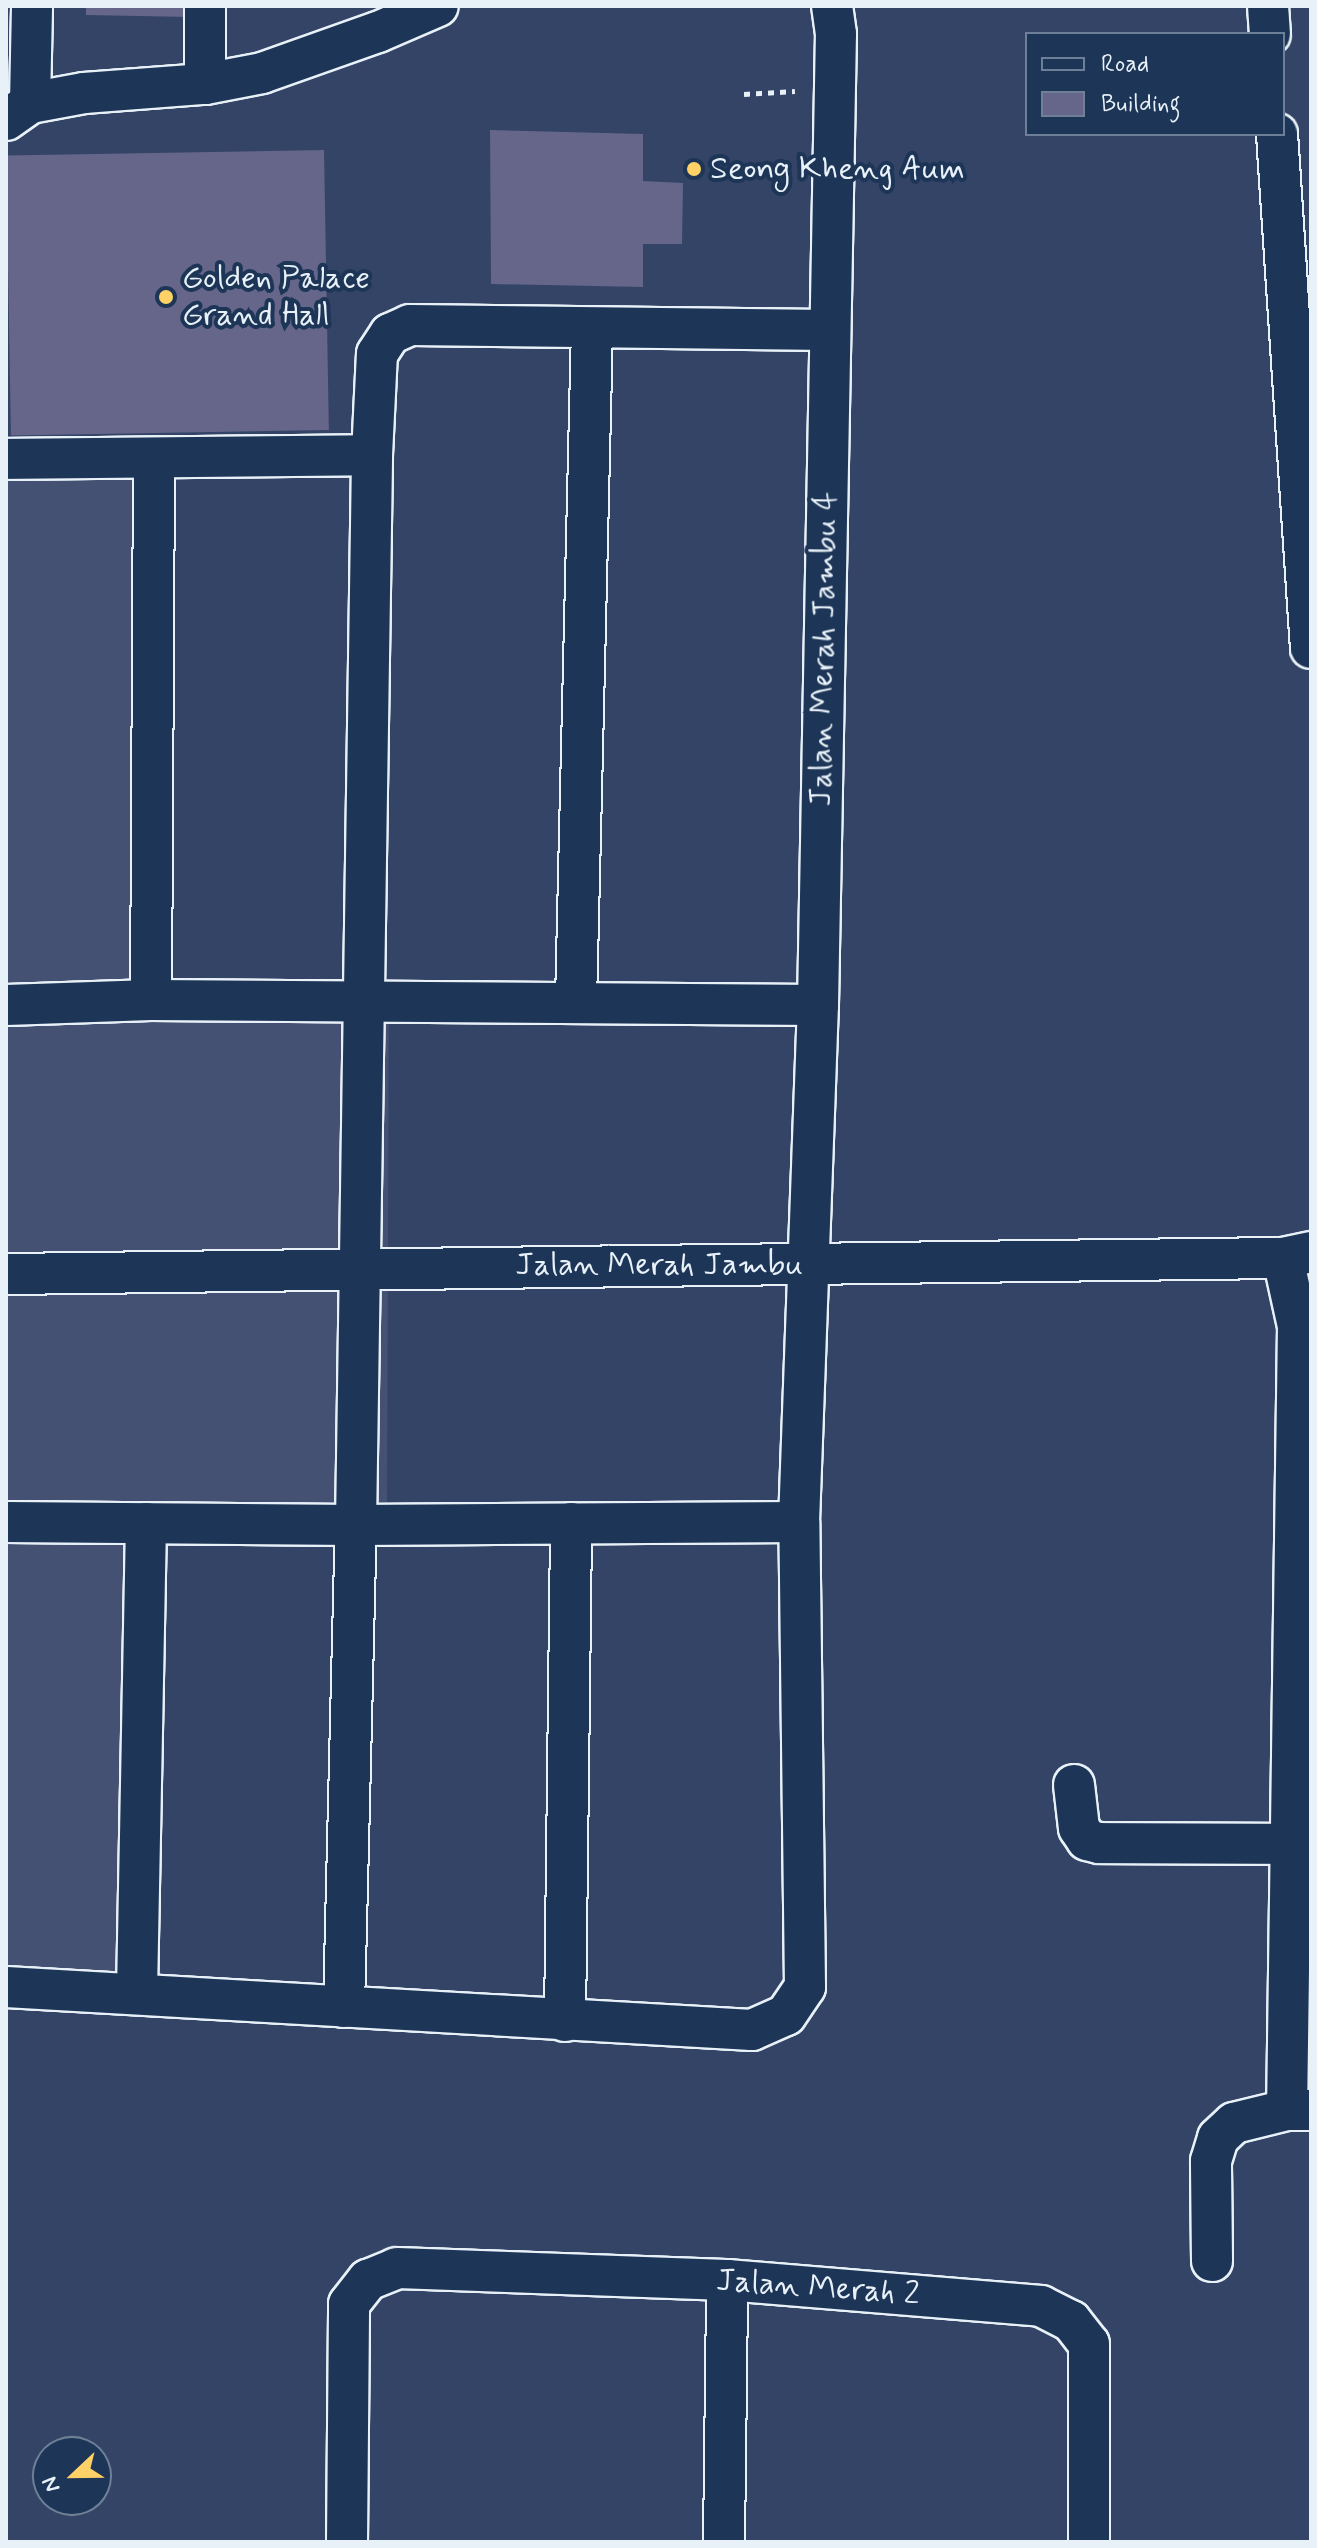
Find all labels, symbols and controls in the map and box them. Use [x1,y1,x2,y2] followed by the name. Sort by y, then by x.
[1025,32,1285,136] legend
[1101,49,1149,80] text: Road
[1101,89,1181,120] text: Building
[710,150,959,188] place label: Seong Kheng Aum
[685,160,703,178] marker: Seong Kheng Aum
[182,260,366,335] place label: Golden Palace Grand Hall
[157,288,175,306] marker: Golden Palace Grand Hall
[802,495,846,803] street label: Jalan Merah Jambu 4
[519,1246,799,1284] street label: Jalan Merah Jambu
[716,2262,920,2314] street label: Jalan Merah 2
[32,2436,112,2516] north arrow
[36,2472,67,2496] text: N

